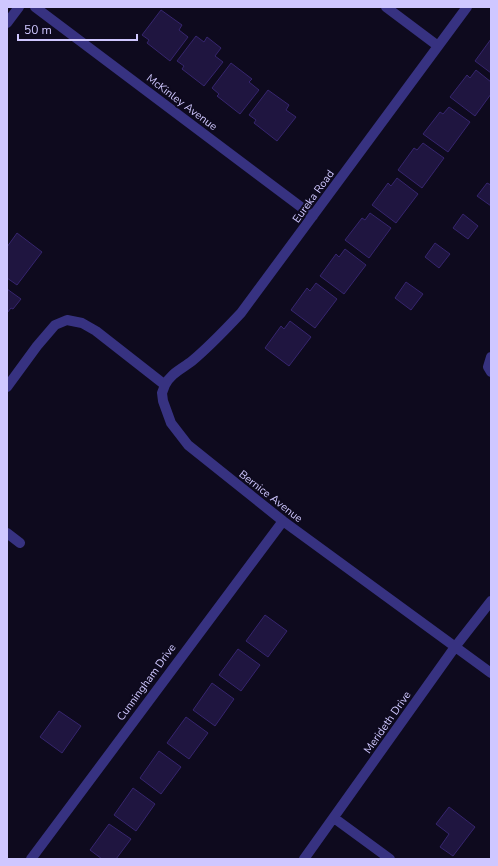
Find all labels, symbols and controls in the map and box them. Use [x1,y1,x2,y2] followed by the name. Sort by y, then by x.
[18,16,137,42] scale bar
[24,22,52,38] text: 50 m
[143,71,220,134] street label: McKinley Avenue
[289,167,338,226] street label: Eureka Road
[236,467,306,526] street label: Bernice Avenue
[113,641,179,724] street label: Cunningham Drive
[360,688,415,757] street label: Merideth Drive

